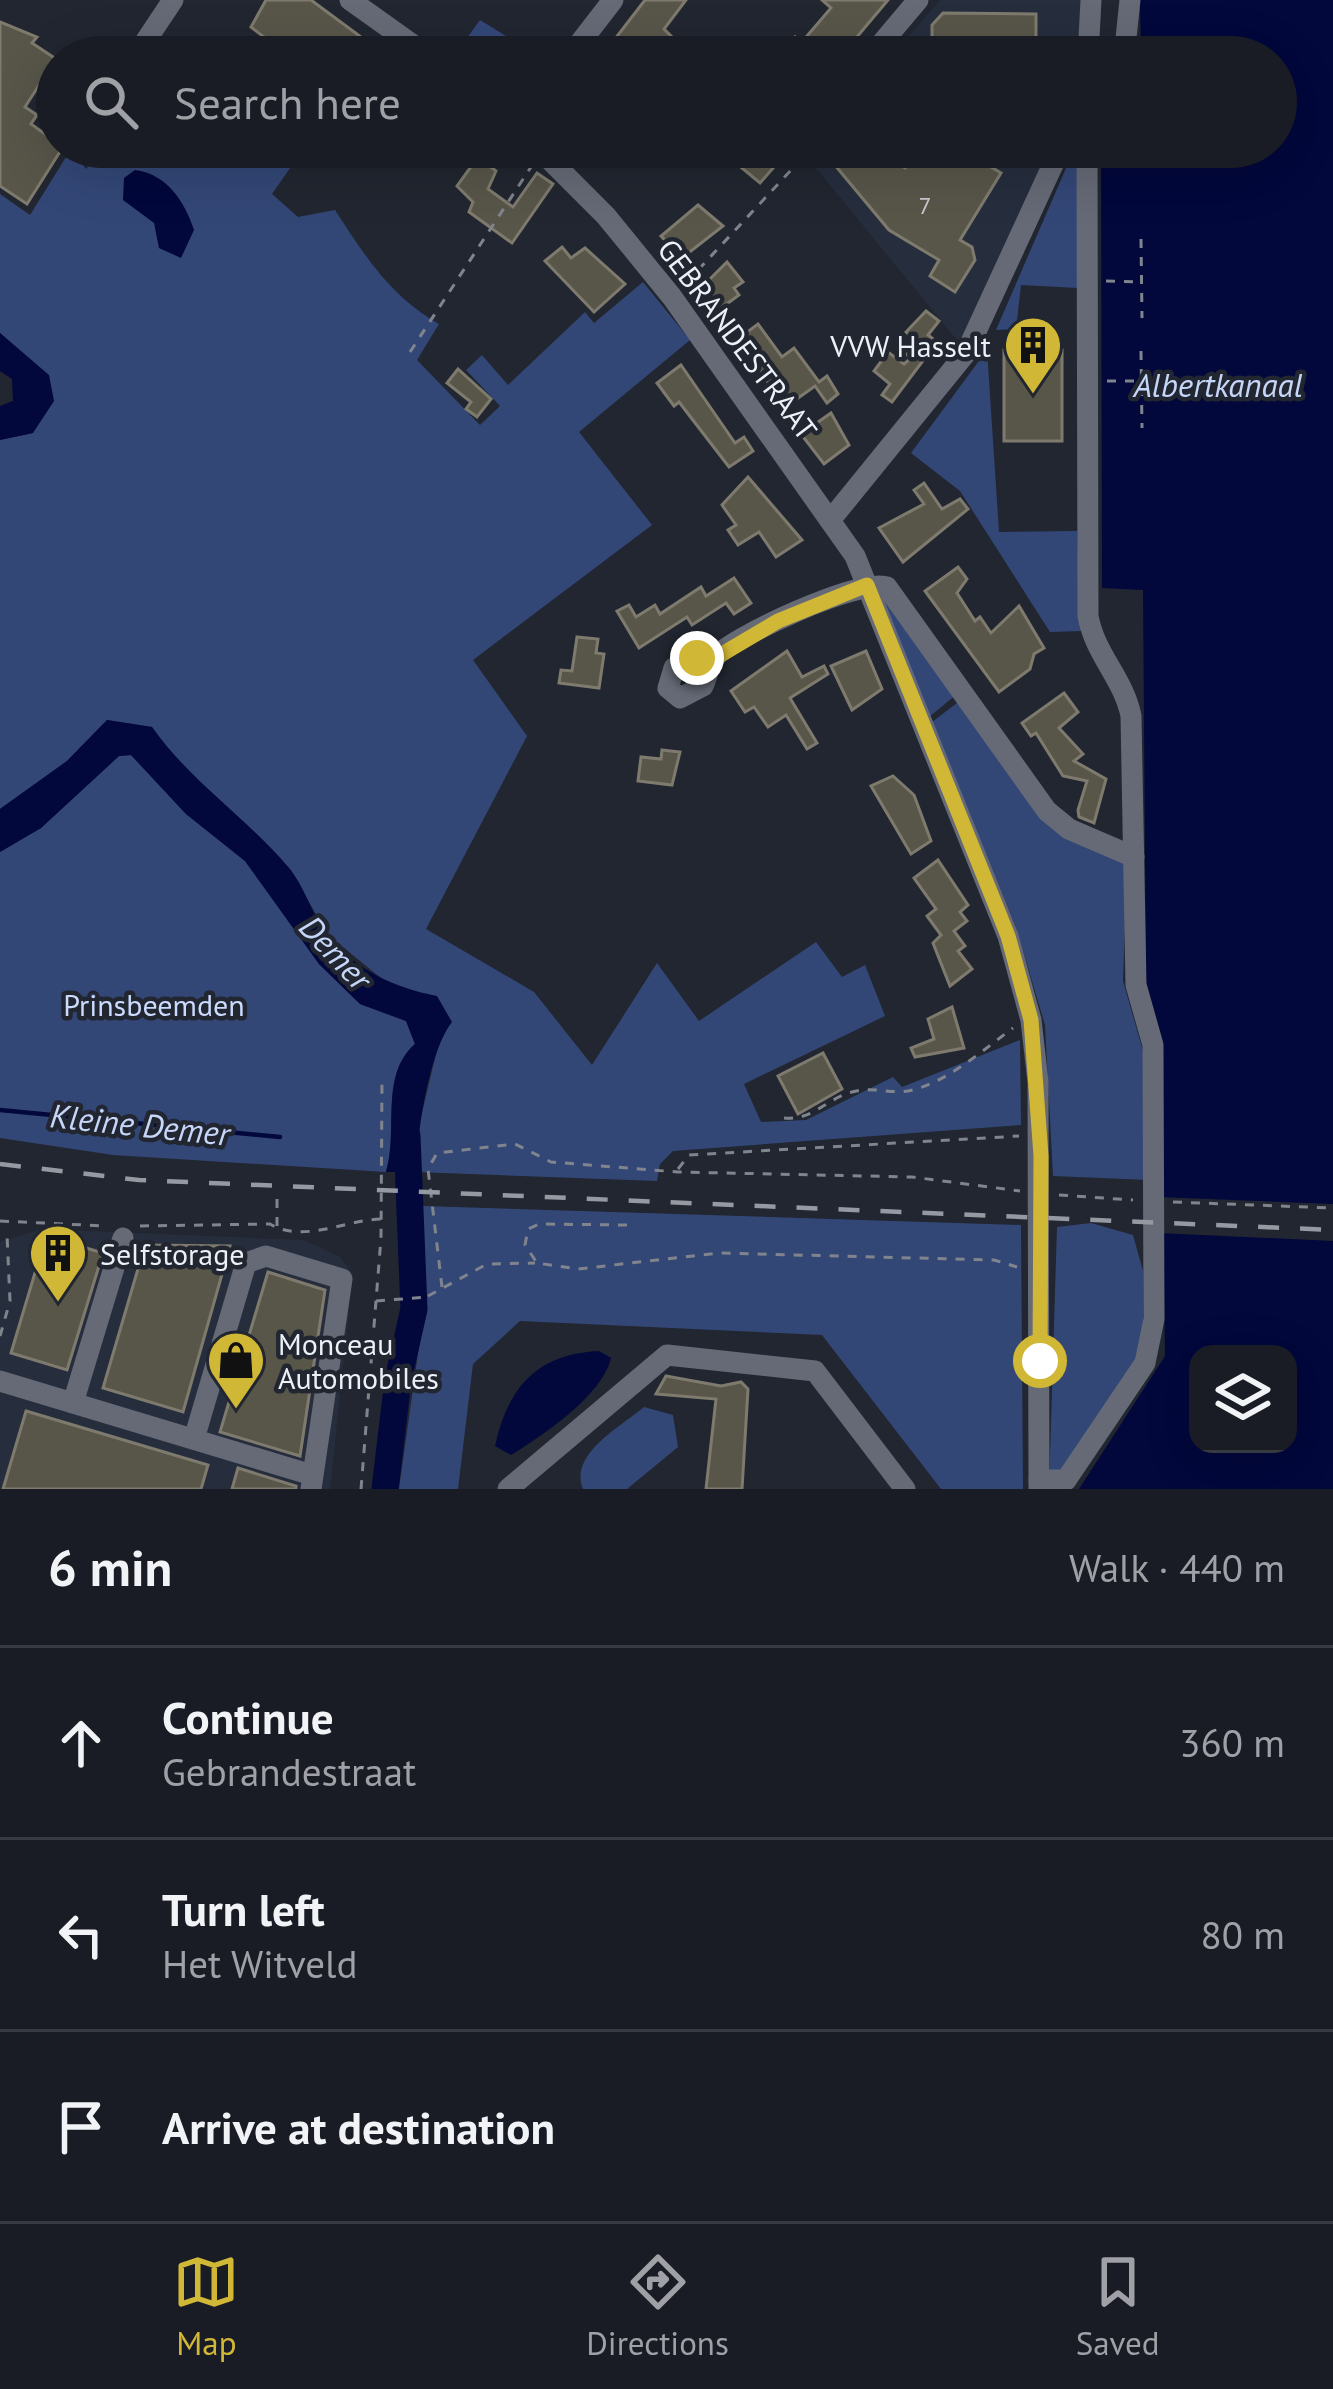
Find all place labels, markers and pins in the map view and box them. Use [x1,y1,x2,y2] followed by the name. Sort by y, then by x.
[1002,314,1064,396] building icon: VVW Hasselt
[829,326,991,365] place label: VVW Hasselt
[27,1222,89,1304] building icon: Selfstorage
[100,1234,244,1273] place label: Selfstorage
[278,1324,439,1397] place label: Monceau Automobiles
[205,1329,267,1411] shop icon: Monceau Automobiles

